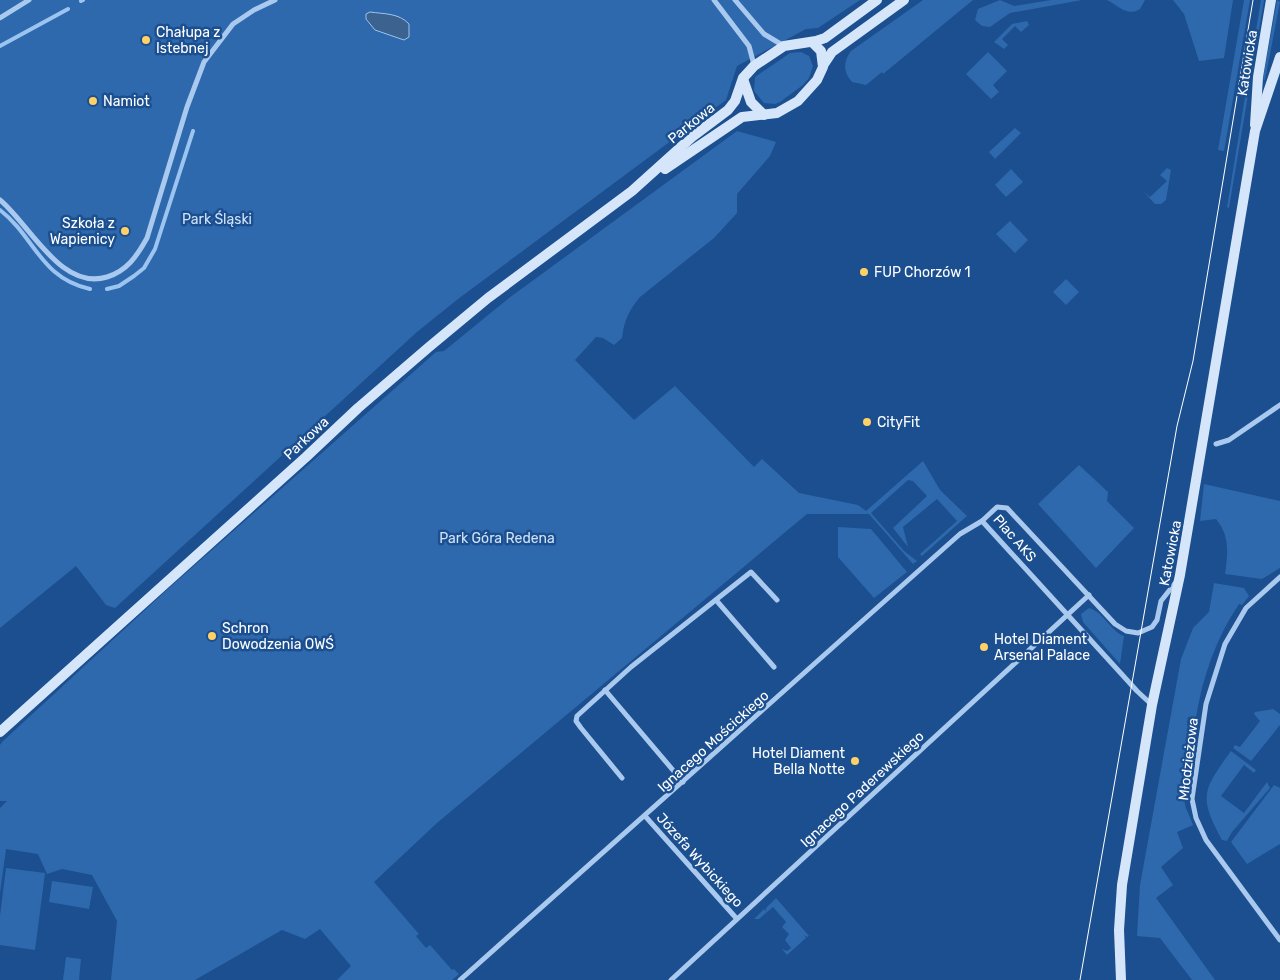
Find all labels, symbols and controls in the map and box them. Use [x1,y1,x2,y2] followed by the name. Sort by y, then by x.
[156,24,221,57] place label: Chałupa z Istebnej
[1234,29,1261,97] street label: Katowicka
[140,34,152,46] marker: Chałupa z Istebnej
[103,93,150,110] place label: Namiot
[87,95,99,107] marker: Namiot
[664,99,718,147] street label: Parkowa
[182,210,252,228] park label: Park Śląski
[50,215,115,248] place label: Szkoła z Wapienicy
[119,225,131,237] marker: Szkoła z Wapienicy
[874,264,971,281] place label: FUP Chorzów 1
[858,266,870,278] marker: FUP Chorzów 1
[280,413,332,463] street label: Parkowa
[877,414,920,431] place label: CityFit
[861,416,873,428] marker: CityFit
[989,511,1040,566] street label: Plac AKS
[1156,519,1185,587] street label: Katowicka
[439,530,555,547] park label: Park Góra Redena
[222,620,334,653] place label: Schron Dowodzenia OWŚ
[206,630,218,642] marker: Schron Dowodzenia OWŚ
[994,631,1090,664] place label: Hotel Diament Arsenal Palace
[978,641,990,653] marker: Hotel Diament Arsenal Palace
[654,687,772,796] street label: Ignacego Mościckiego
[1175,717,1202,801] street label: Młodzieżowa
[797,728,928,851] street label: Ignacego Paderewskiego
[752,745,846,778] place label: Hotel Diament Bella Notte
[849,755,861,767] marker: Hotel Diament Bella Notte
[653,810,746,911] street label: Józefa Wybickiego

